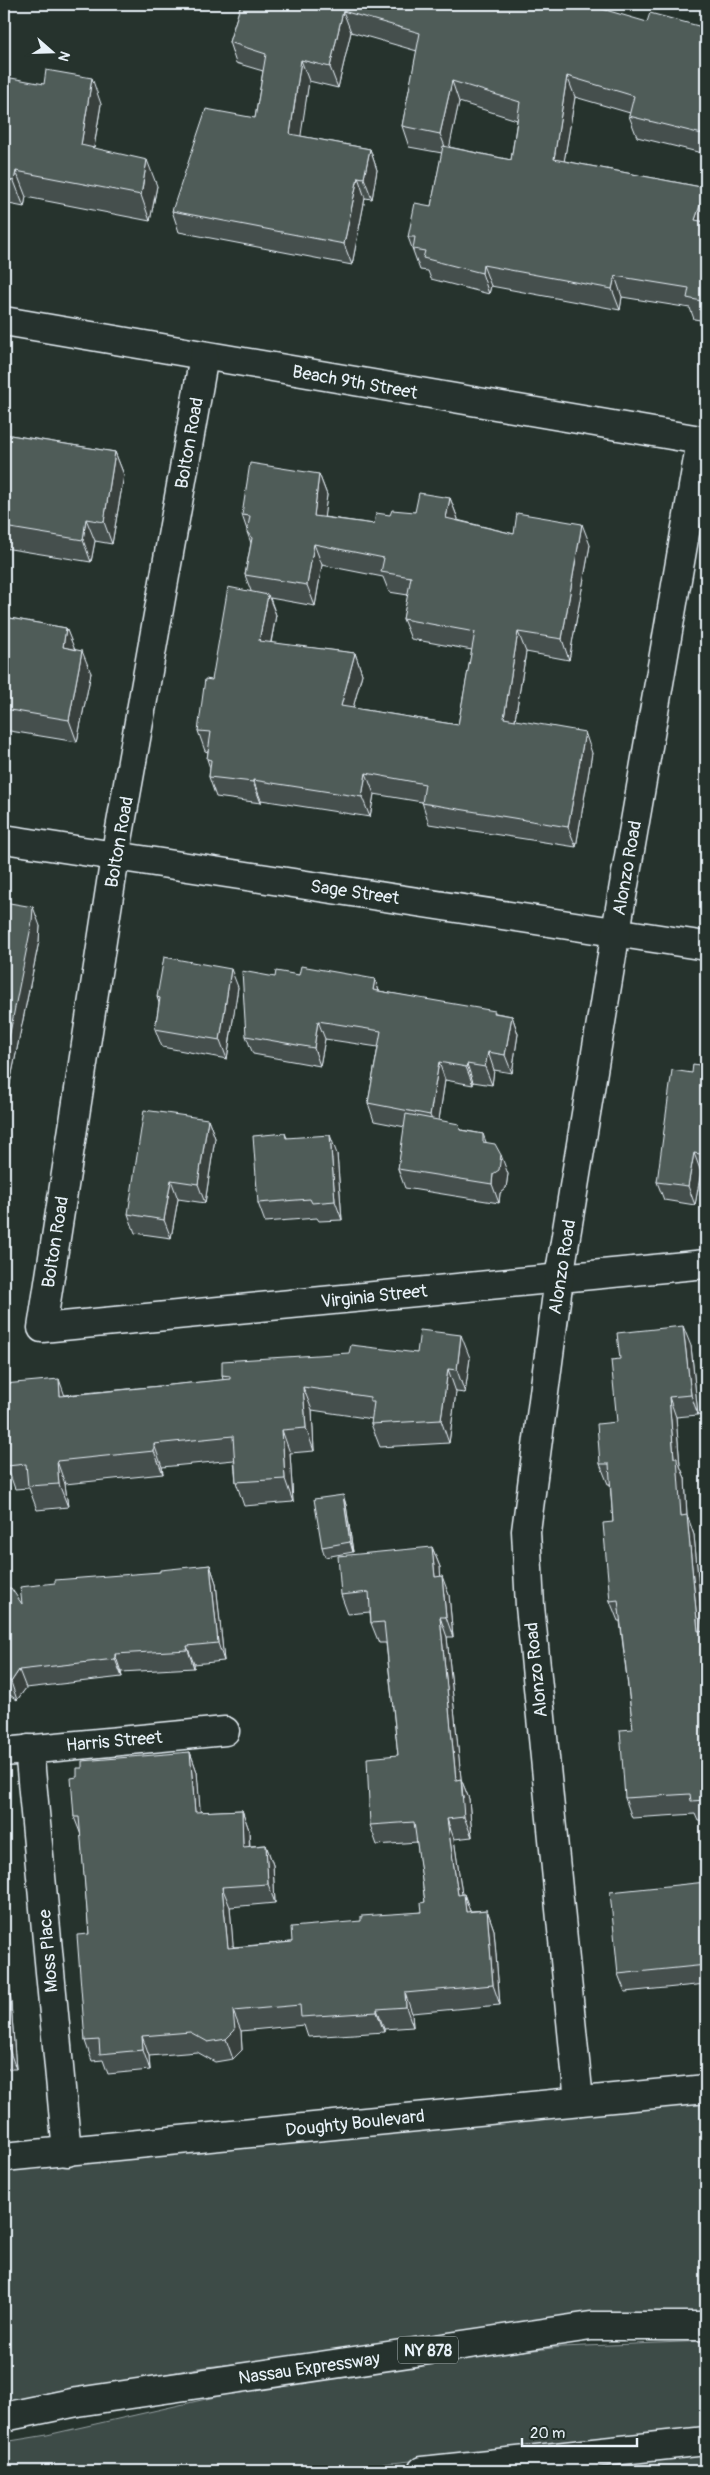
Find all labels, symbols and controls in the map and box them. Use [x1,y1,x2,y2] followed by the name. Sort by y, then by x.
[28,28,78,78] north arrow
[54,49,73,64] text: N
[291,360,420,405] street label: Beach 9th Street
[170,396,209,491] street label: Bolton Road
[100,795,139,890] street label: Bolton Road
[608,819,647,917] street label: Alonzo Road
[309,875,402,910] street label: Sage Street
[37,1195,74,1289] street label: Bolton Road
[544,1218,581,1316] street label: Alonzo Road
[320,1279,429,1314] street label: Virginia Street
[520,1621,553,1719] street label: Alonzo Road
[65,1726,164,1757] street label: Harris Street
[33,1908,64,1993] street label: Moss Place
[284,2105,426,2142] street label: Doughty Boulevard
[398,2336,458,2364] road number: NY 878
[237,2347,382,2390] street label: Nassau Expressway
[522,2415,638,2447] scale bar
[530,2424,565,2443] text: 20 m

